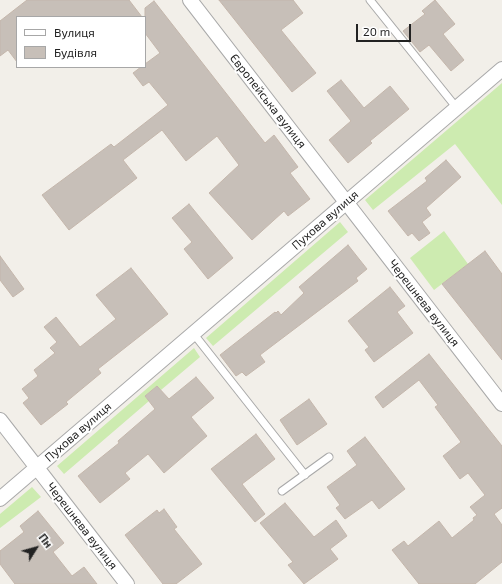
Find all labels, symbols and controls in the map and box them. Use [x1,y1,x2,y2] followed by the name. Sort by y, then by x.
[16,16,146,68] legend
[358,16,413,42] scale bar
[363,24,390,38] text: 20 m
[54,25,95,39] text: Вулиця
[54,45,97,59] text: Будівля
[227,51,309,151] street label: Європейська вулиця
[289,187,361,253] street label: Пухова вулиця
[386,257,462,349] street label: Черешнева вулиця
[42,399,114,465] street label: Пухова вулиця
[44,480,120,572] street label: Черешнева вулиця
[16,528,56,568] north arrow
[36,531,55,550] text: Пн

